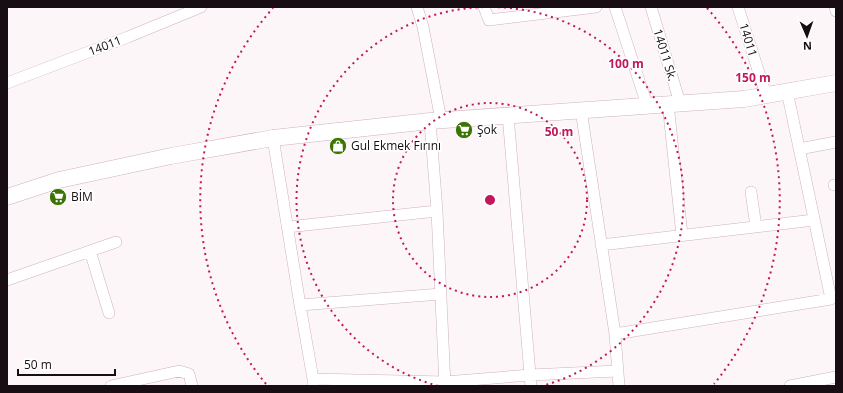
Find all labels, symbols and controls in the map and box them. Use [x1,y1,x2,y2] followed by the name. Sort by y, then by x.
[787,16,827,56] north arrow
[735,21,762,59] street label: 14011
[650,27,681,83] street label: 14011 Sk.
[86,31,124,60] street label: 14011
[803,39,812,54] text: N
[608,55,644,72] text: 100 m
[735,69,771,86] text: 150 m
[454,120,474,140] supermarket icon: Şok
[477,121,498,138] place label: Şok
[545,123,573,140] text: 50 m
[328,136,348,156] shop icon: Gul Ekmek Fırını
[351,137,441,154] place label: Gul Ekmek Fırını
[48,187,68,207] supermarket icon: BİM
[71,188,93,205] place label: BİM
[483,193,497,207] centre of rings
[18,351,115,377] scale bar
[24,356,52,373] text: 50 m

